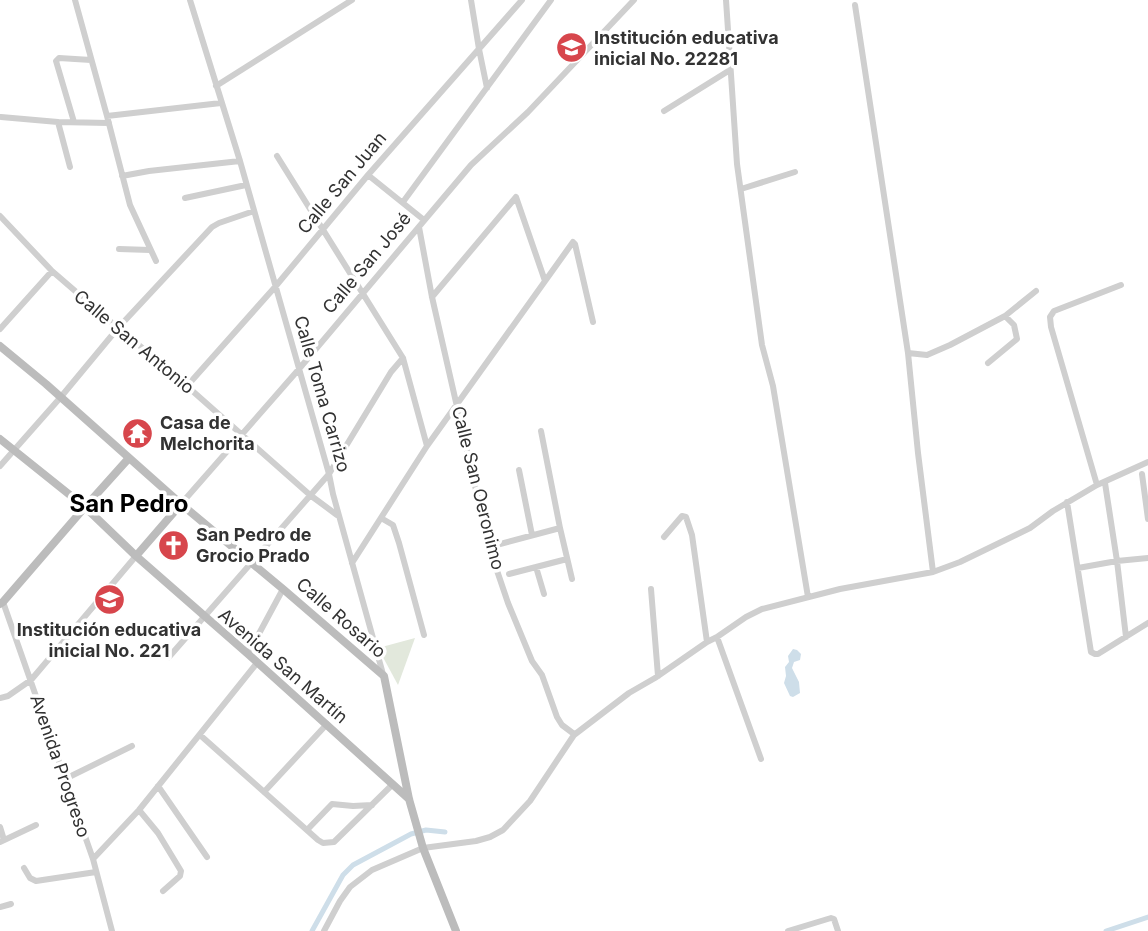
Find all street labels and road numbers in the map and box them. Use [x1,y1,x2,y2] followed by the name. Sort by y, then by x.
[293,127,390,238] street label: Calle San Juan
[318,208,415,318] street label: Calle San José
[70,285,199,398] street label: Calle San Antonio
[290,313,355,474] street label: Calle Toma Carrizo
[448,404,509,572] street label: Calle San Oeronimo
[292,573,390,662] street label: Calle Rosario
[214,604,352,727] street label: Avenida San Martín
[26,692,95,840] street label: Avenida Progreso

